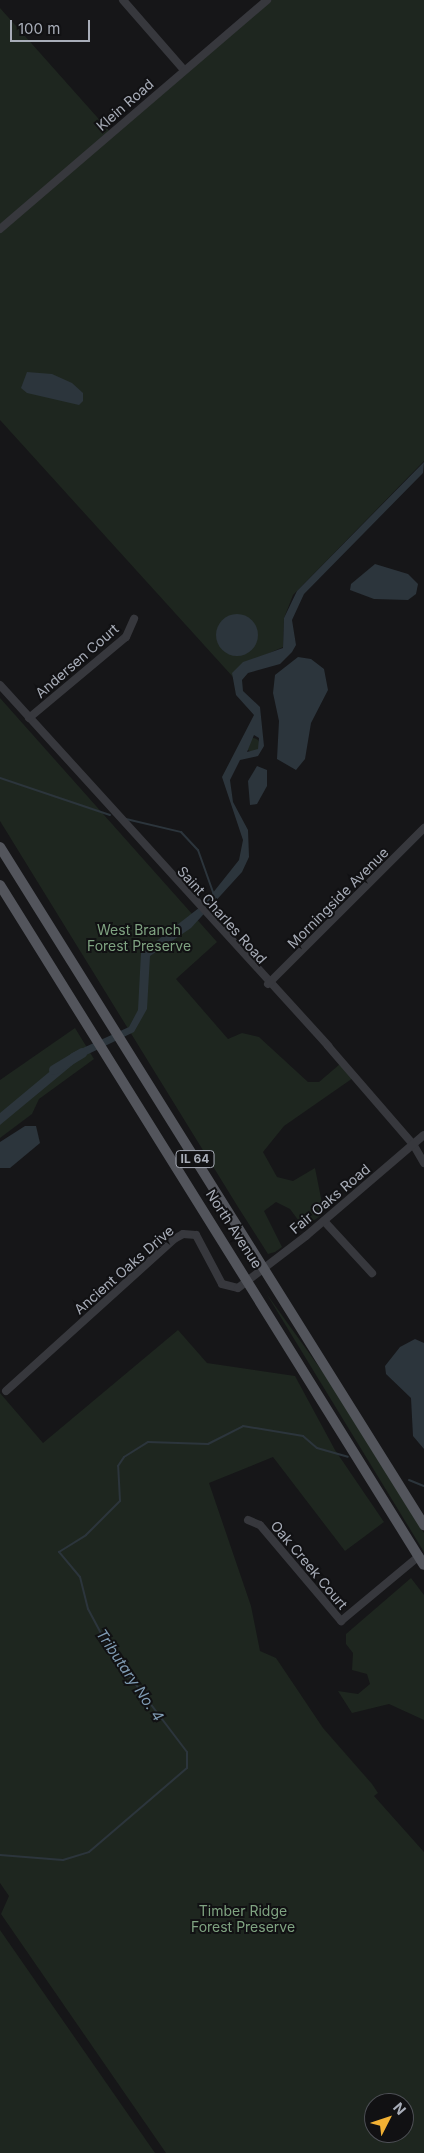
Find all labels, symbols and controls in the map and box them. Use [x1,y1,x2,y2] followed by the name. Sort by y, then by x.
[12,10,92,42] scale bar
[18,19,60,38] text: 100 m
[93,76,157,134] street label: Klein Road
[32,620,122,702] street label: Andersen Court
[284,844,392,952] street label: Morningside Avenue
[174,863,270,967] street label: Saint Charles Road
[87,922,191,954] park label: West Branch Forest Preserve
[175,1150,215,1168] road number: IL 64
[286,1161,374,1237] street label: Fair Oaks Road
[202,1187,266,1271] street label: North Avenue
[71,1222,177,1318] street label: Ancient Oaks Drive
[267,1517,351,1613] street label: Oak Creek Court
[92,1625,168,1725] water label: Tributary No. 4
[191,1903,295,1935] park label: Timber Ridge Forest Preserve
[364,2093,414,2143] north arrow
[390,2099,410,2118] text: N

